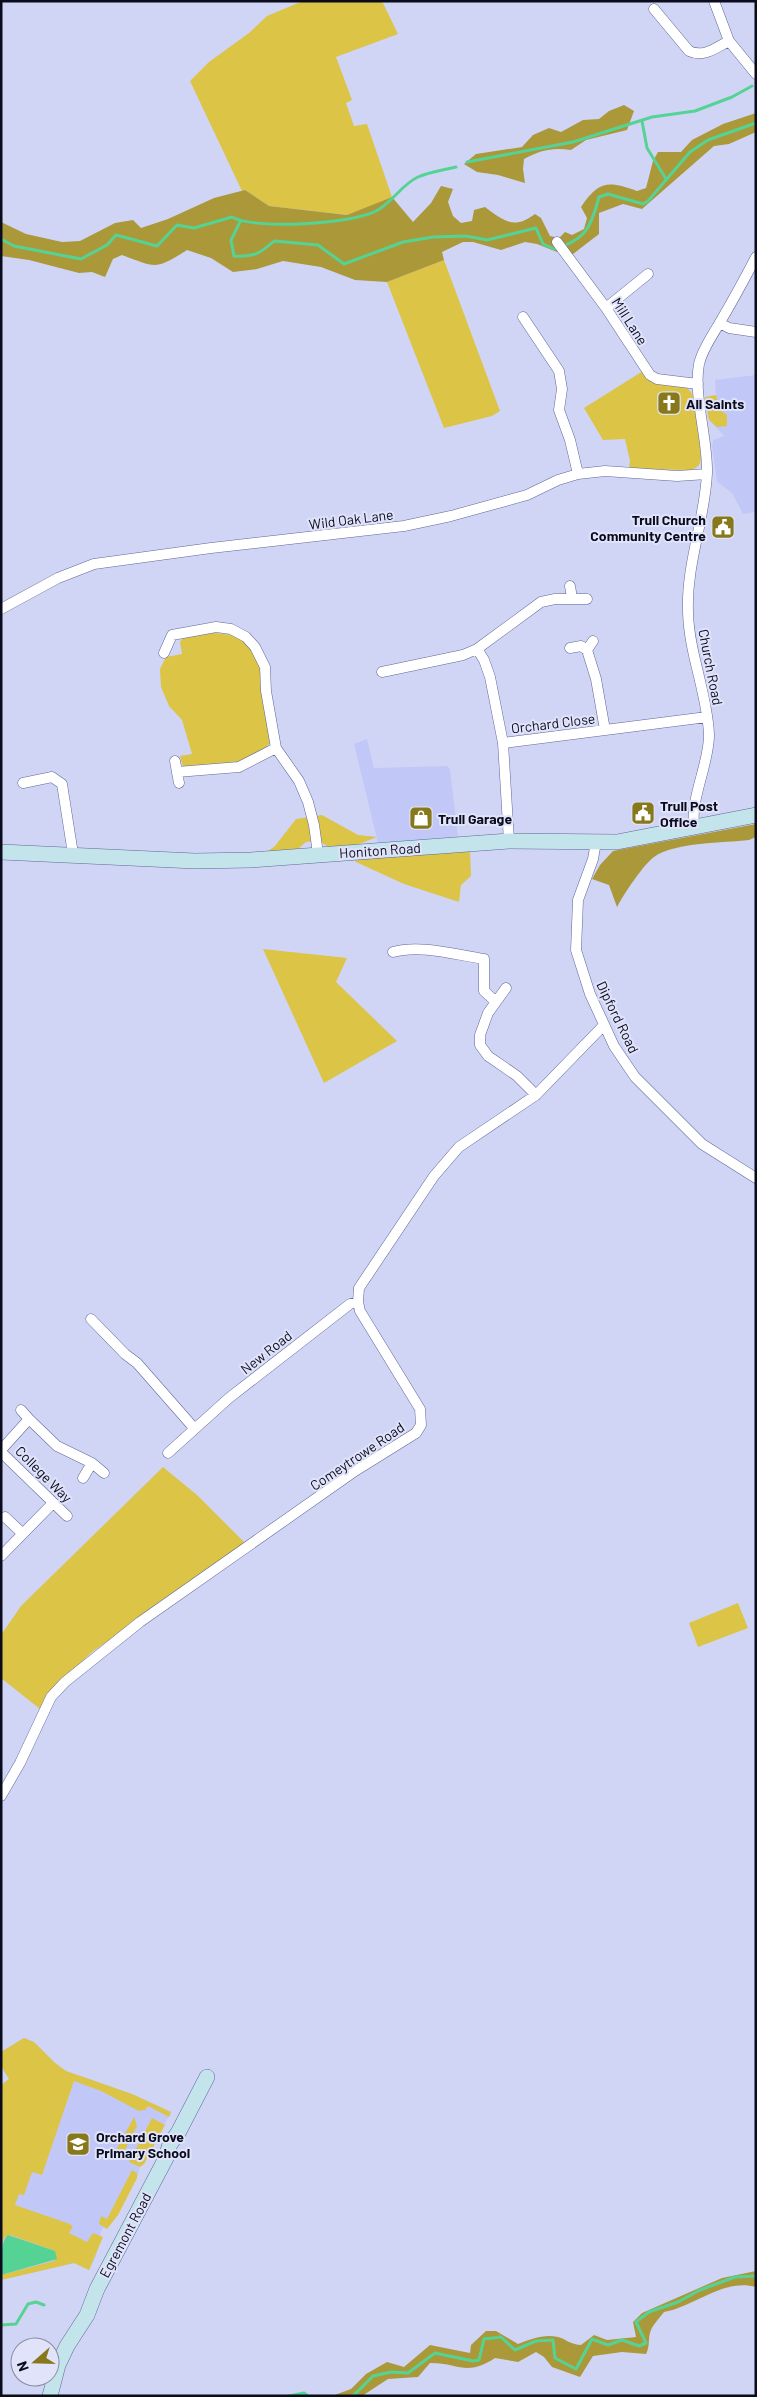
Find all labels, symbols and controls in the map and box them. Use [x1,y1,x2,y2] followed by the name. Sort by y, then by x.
[608,294,652,348] street label: Mill Lane
[656,390,682,416] church icon: All Saints
[686,395,744,412] place label: All Saints
[308,505,394,533] street label: Wild Oak Lane
[590,511,706,544] place label: Trull Church Community Centre
[710,514,736,540] public building icon: Trull Church Community Centre
[695,628,727,706] street label: Church Road
[510,709,596,737] street label: Orchard Close
[660,797,718,830] place label: Trull Post Office
[630,800,656,826] public building icon: Trull Post Office
[408,805,434,831] shop icon: Trull Garage
[438,810,512,827] place label: Trull Garage
[339,839,421,861] street label: Honiton Road
[593,978,643,1056] street label: Dipford Road
[237,1327,295,1377] street label: New Road
[307,1418,407,1494] street label: Comeytrowe Road
[12,1442,76,1506] street label: College Way
[96,2128,190,2161] place label: Orchard Grove Primary School
[65,2131,91,2157] school or university icon: Orchard Grove Primary School
[95,2190,155,2280] street label: Egremont Road
[10,2337,60,2387] north arrow
[13,2359,32,2374] text: N

